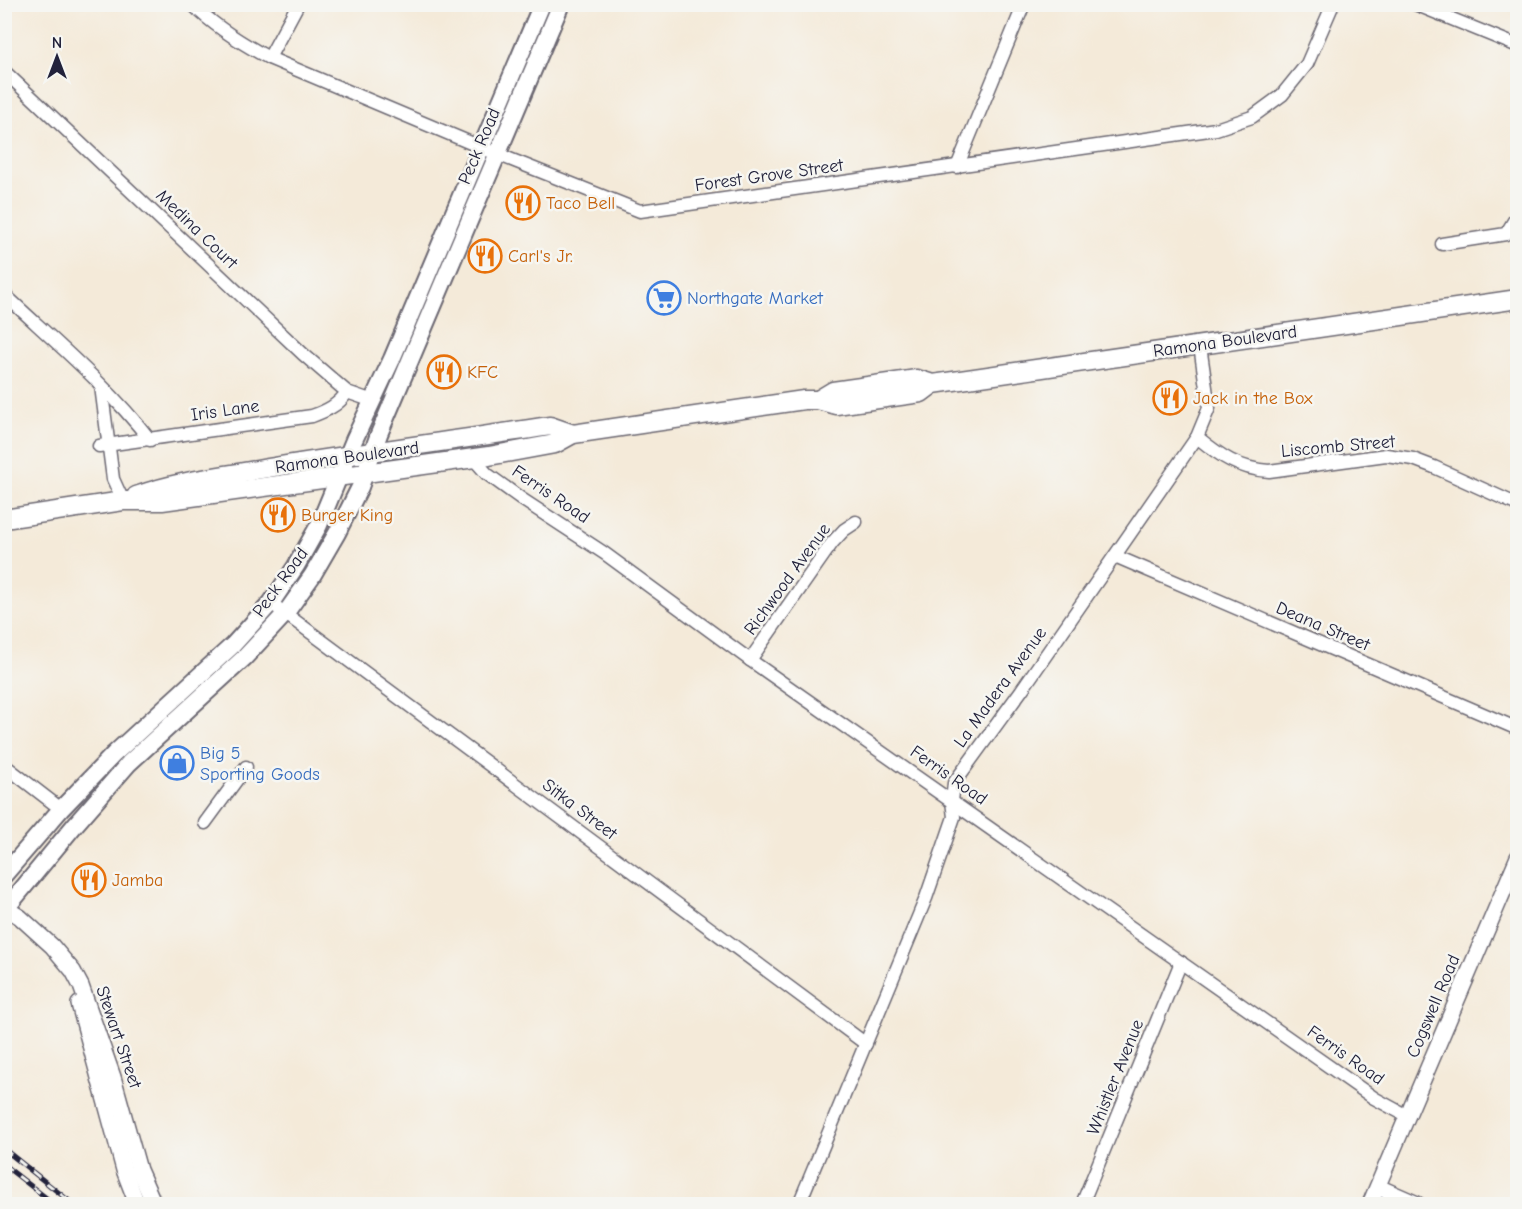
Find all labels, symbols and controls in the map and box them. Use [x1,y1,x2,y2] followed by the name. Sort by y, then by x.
[27,27,87,87] north arrow
[52,34,62,52] text: N
[454,105,505,187] street label: Peck Road
[694,155,845,196] street label: Forest Grove Street
[152,185,242,274] street label: Medina Court
[505,185,541,221] restaurant icon: Taco Bell
[546,193,615,214] place label: Taco Bell
[467,238,503,274] restaurant icon: Carl's Jr.
[508,246,573,267] place label: Carl's Jr.
[646,280,682,316] supermarket icon: Northgate Market
[687,288,824,309] place label: Northgate Market
[1152,321,1298,362] street label: Ramona Boulevard
[426,354,462,390] restaurant icon: KFC
[467,362,498,383] place label: KFC
[1152,380,1188,416] restaurant icon: Jack in the Box
[1193,388,1313,409] place label: Jack in the Box
[190,395,261,426] street label: Iris Lane
[1280,431,1397,462] street label: Liscomb Street
[274,437,420,478] street label: Ramona Boulevard
[508,461,594,528] street label: Ferris Road
[260,497,296,533] restaurant icon: Burger King
[301,505,393,526] place label: Burger King
[740,519,835,639] street label: Richwood Avenue
[248,544,313,621] street label: Peck Road
[1273,597,1374,656] street label: Deana Street
[950,623,1051,752] street label: La Madera Avenue
[906,741,991,810] street label: Ferris Road
[200,743,320,785] place label: Big 5 Sporting Goods
[159,745,195,781] shop icon: Big 5 Sporting Goods
[538,775,622,845] street label: Sitka Street
[71,862,107,898] restaurant icon: Jamba
[112,870,163,891] place label: Jamba
[1402,952,1465,1061] street label: Cogswell Road
[91,983,146,1092] street label: Stewart Street
[1083,1016,1148,1138] street label: Whistler Avenue
[1303,1021,1388,1090] street label: Ferris Road

